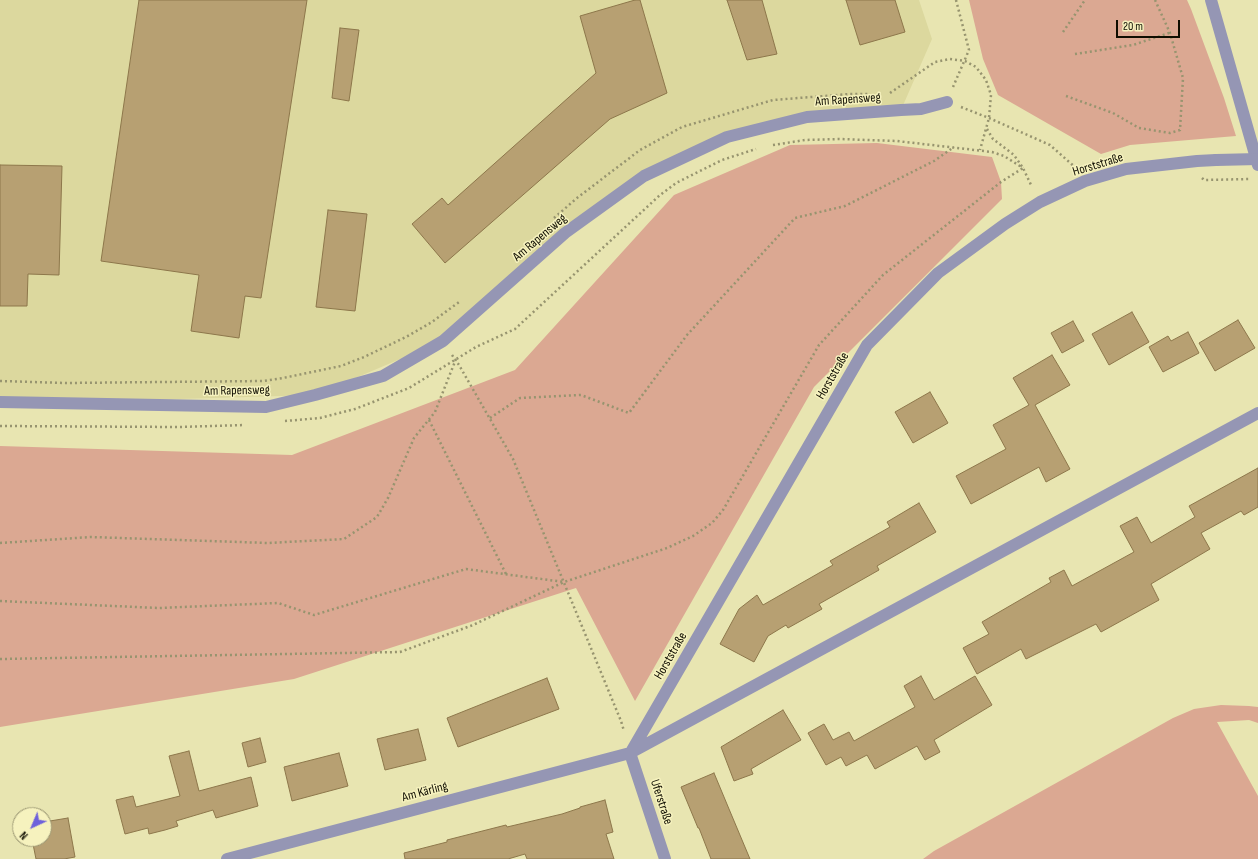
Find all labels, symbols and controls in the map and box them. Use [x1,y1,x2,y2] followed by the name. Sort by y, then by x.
[1118,12,1182,38] scale bar
[1123,19,1143,34] text: 20 m
[815,90,881,110] street label: Am Rapensweg
[1071,150,1125,180] street label: Horststraße
[510,211,570,265] street label: Am Rapensweg
[813,350,853,402] street label: Horststraße
[204,383,270,399] street label: Am Rapensweg
[651,630,691,682] street label: Horststraße
[646,777,676,827] street label: Uferstraße
[400,778,450,806] street label: Am Kärling
[12,807,52,847] north arrow
[17,829,31,842] text: N

